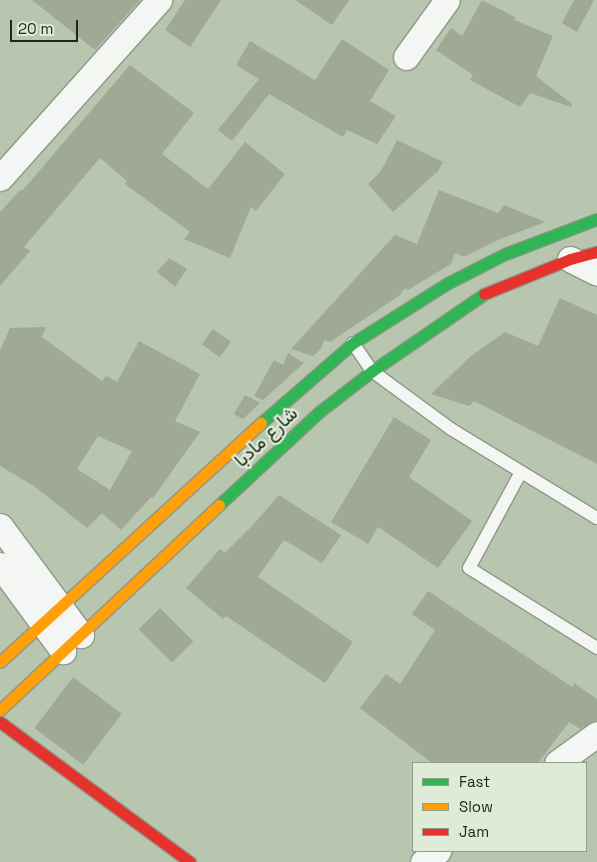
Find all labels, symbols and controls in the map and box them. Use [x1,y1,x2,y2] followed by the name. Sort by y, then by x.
[12,10,80,42] scale bar
[18,19,53,38] text: 20 m
[230,402,302,472] street label: شارع مادبا
[412,762,587,852] legend
[459,772,490,791] text: Fast
[459,797,493,816] text: Slow
[459,822,489,841] text: Jam

